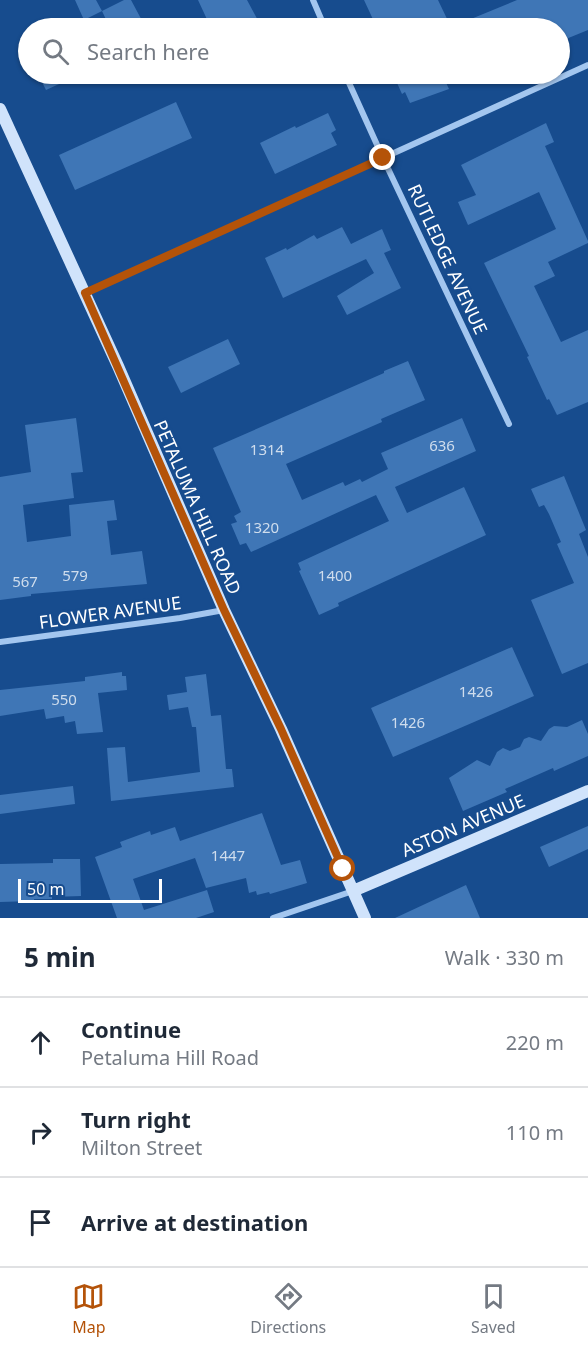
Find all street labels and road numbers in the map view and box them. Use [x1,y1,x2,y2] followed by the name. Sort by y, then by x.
[403,180,493,338] street label: RUTLEDGE AVENUE
[149,416,247,598] street label: PETALUMA HILL ROAD
[37,590,183,634] street label: FLOWER AVENUE
[398,788,528,862] street label: ASTON AVENUE

